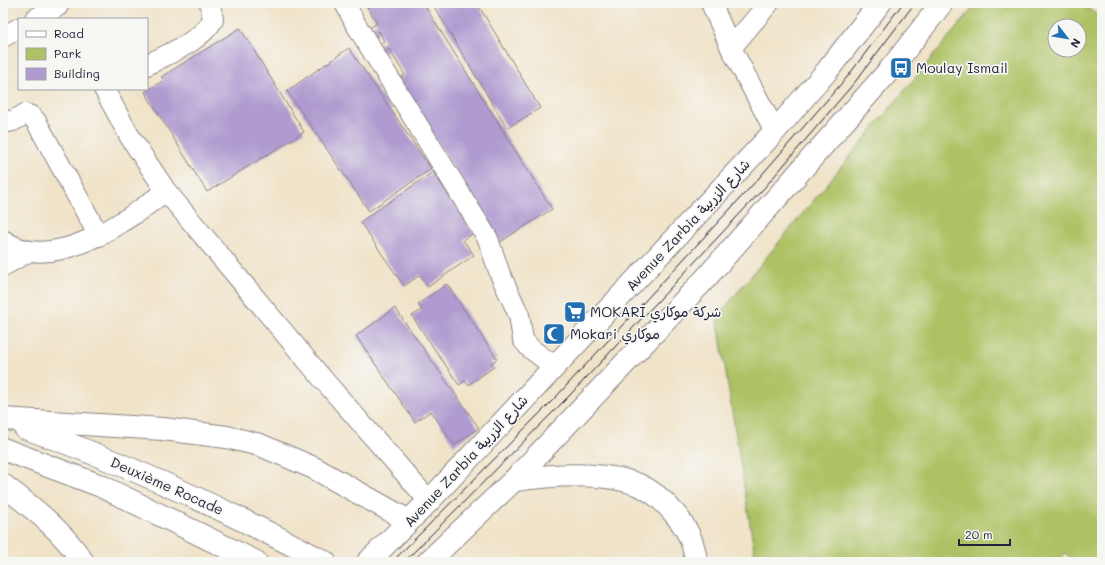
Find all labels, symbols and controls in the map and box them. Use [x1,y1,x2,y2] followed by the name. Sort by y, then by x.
[18,18,148,90] legend
[1047,18,1087,58] north arrow
[54,25,84,41] text: Road
[1067,36,1085,51] text: N
[54,45,81,61] text: Park
[888,55,914,81] bus stop icon: Moulay Ismail
[916,58,1008,77] place label: Moulay Ismail
[54,65,100,81] text: Building
[621,155,755,295] street label: Avenue Zarbia شارع الزربية
[562,299,588,325] supermarket icon: MOKARI شركة موكاري
[590,302,721,323] place label: MOKARI شركة موكاري
[541,321,567,347] mosque icon: Mokari موكاري
[570,324,660,345] place label: Mokari موكاري
[399,391,533,531] street label: Avenue Zarbia شارع الزربية
[108,452,227,519] street label: Deuxième Rocade
[959,521,1010,547] scale bar
[965,526,993,542] text: 20 m

